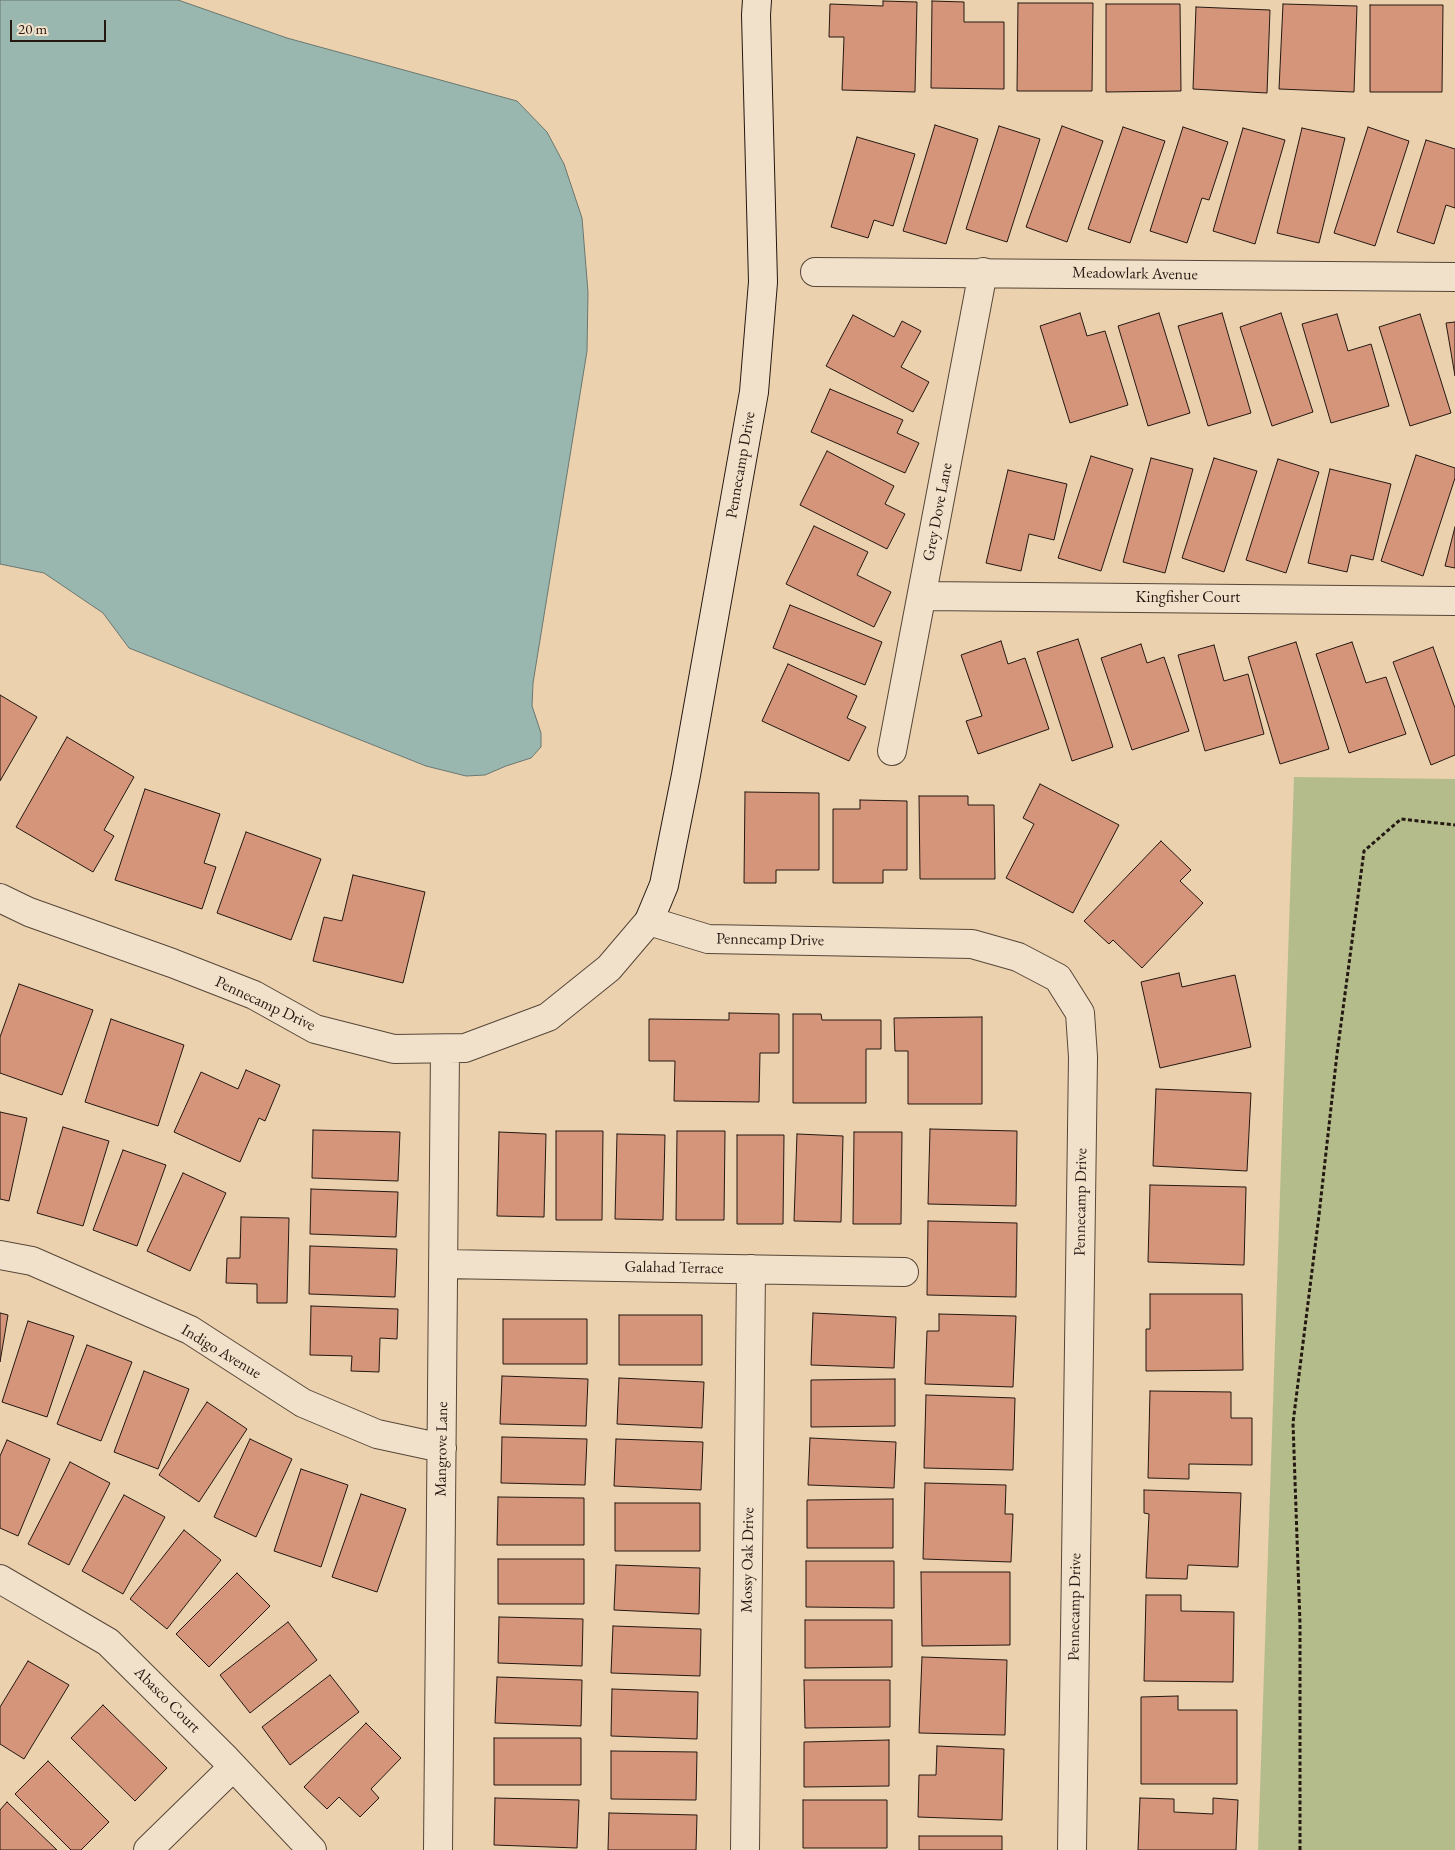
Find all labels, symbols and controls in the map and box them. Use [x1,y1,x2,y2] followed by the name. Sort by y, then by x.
[12,10,109,42] scale bar
[18,19,47,38] text: 20 m
[1072,263,1198,285] street label: Meadowlark Avenue
[722,410,760,520] street label: Pennecamp Drive
[919,461,957,563] street label: Grey Dove Lane
[1136,588,1240,608] street label: Kingfisher Court
[716,929,824,951] street label: Pennecamp Drive
[212,972,318,1036] street label: Pennecamp Drive
[1070,1148,1092,1256] street label: Pennecamp Drive
[624,1258,724,1278] street label: Galahad Terrace
[178,1321,264,1383] street label: Indigo Avenue
[432,1401,452,1497] street label: Mangrove Lane
[737,1507,759,1613] street label: Mossy Oak Drive
[1064,1553,1086,1661] street label: Pennecamp Drive
[130,1663,204,1737] street label: Abasco Court

